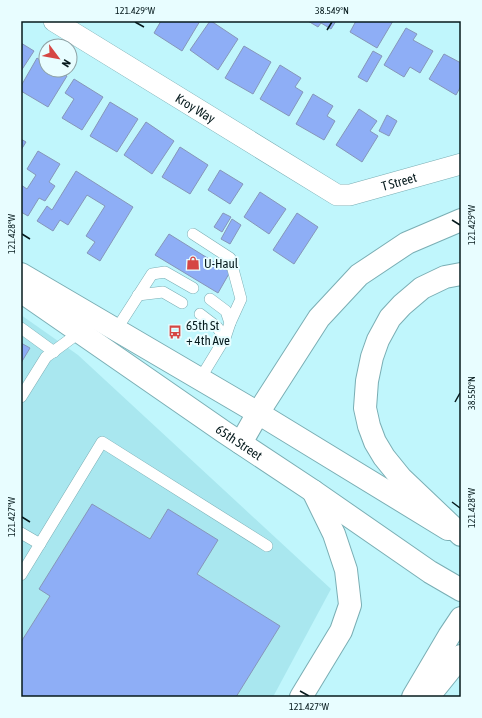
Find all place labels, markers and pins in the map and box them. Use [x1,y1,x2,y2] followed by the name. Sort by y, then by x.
[185,255,201,271] shop icon: U-Haul
[204,256,239,271] place label: U-Haul
[186,318,230,348] place label: 65th St + 4th Ave
[167,324,183,340] bus stop icon: 65th St + 4th Ave

